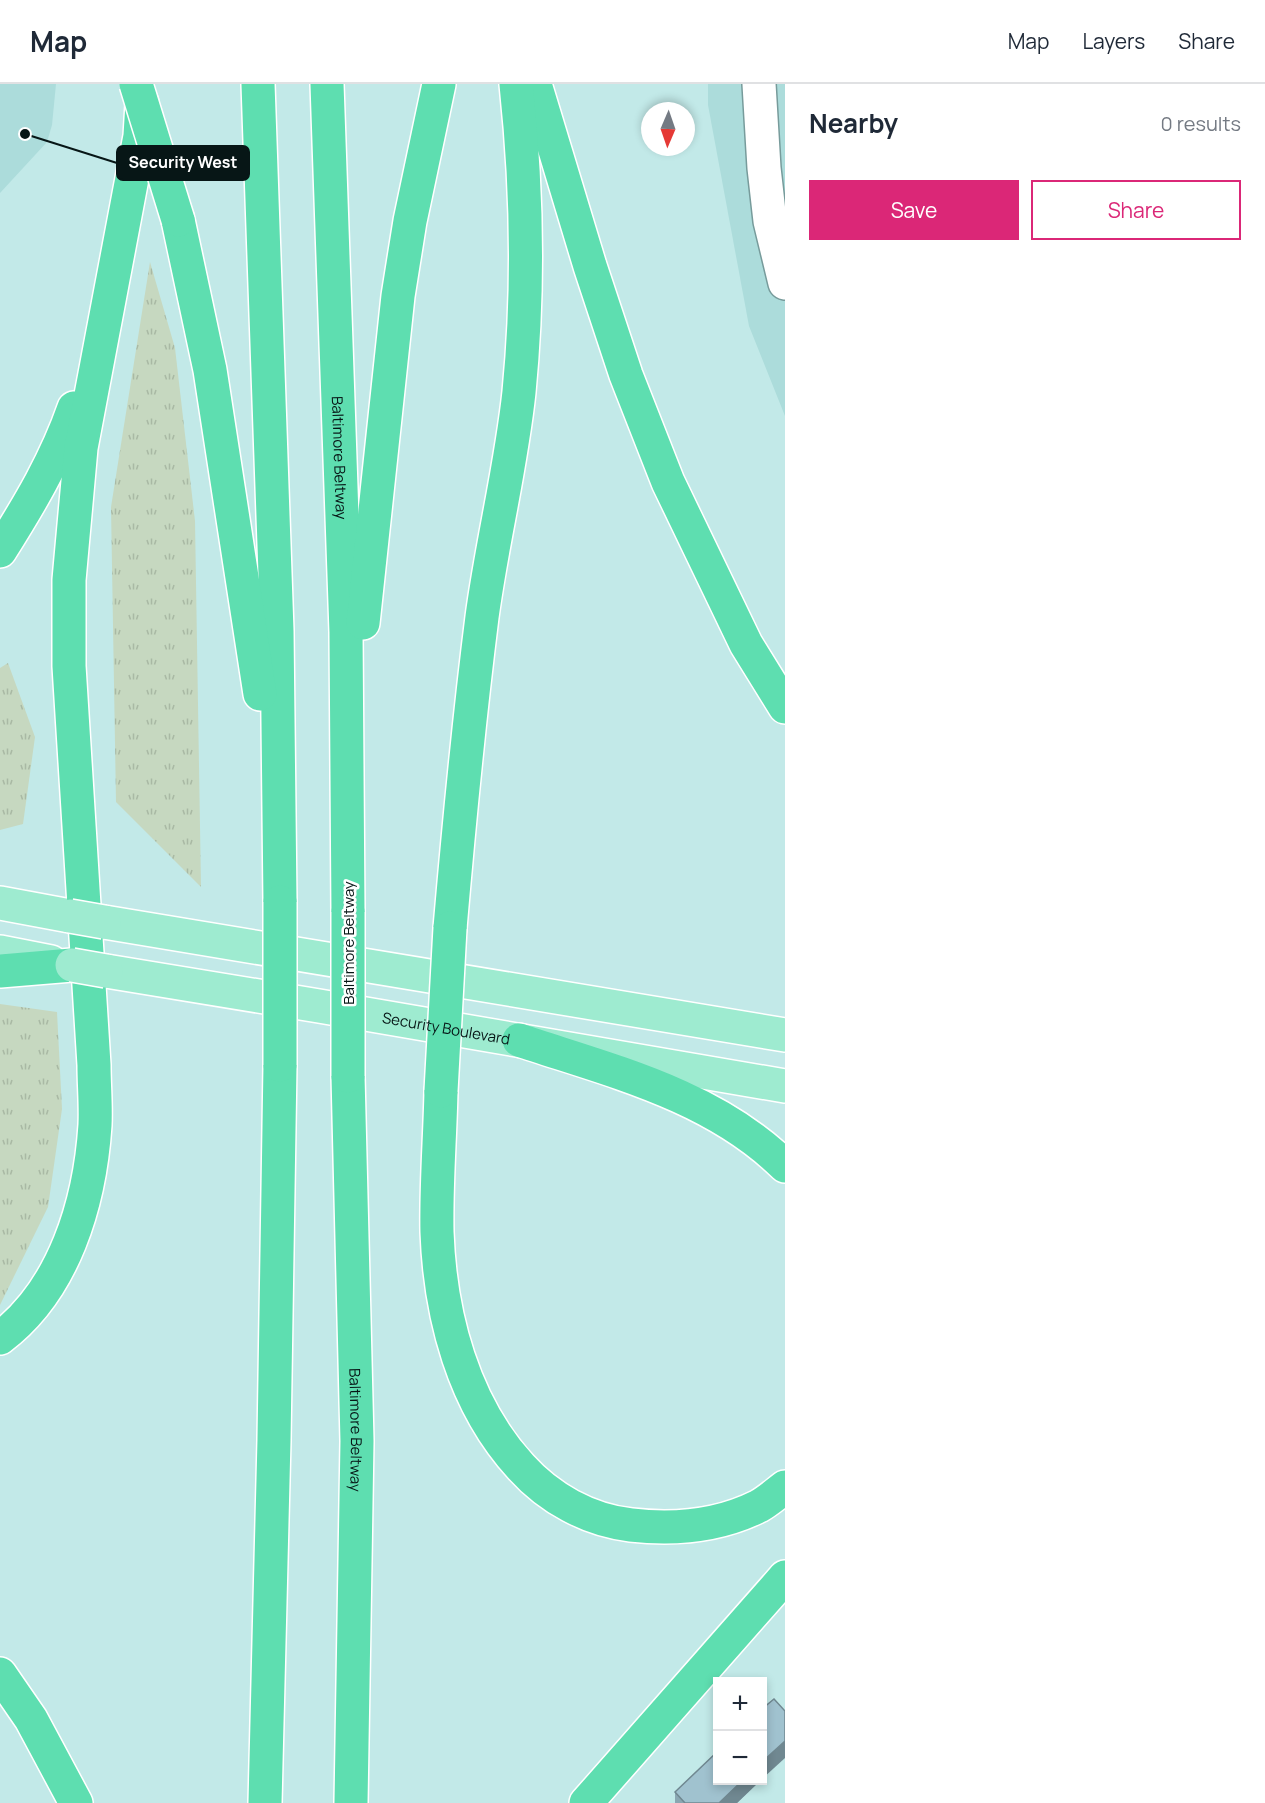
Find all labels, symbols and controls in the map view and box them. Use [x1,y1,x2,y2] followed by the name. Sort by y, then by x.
[30,22,87,60] text: Map
[1008,27,1049,55] text: Map
[1082,27,1145,55] text: Layers
[1178,27,1235,55] text: Share
[641,102,695,156] north arrow
[809,105,898,141] text: Nearby
[1161,110,1241,137] text: 0 results
[117,146,249,180] callout: Security West
[129,151,238,173] text: Security West
[809,180,1019,240] button: Save
[1031,180,1241,240] button: Share
[327,396,353,520] street label: Baltimore Beltway
[338,881,359,1005] street label: Baltimore Beltway
[381,1007,512,1049] street label: Security Boulevard
[345,1368,368,1492] street label: Baltimore Beltway
[713,1677,767,1785] map controls
[713,1677,767,1731] button: +
[713,1731,767,1785] button: −

